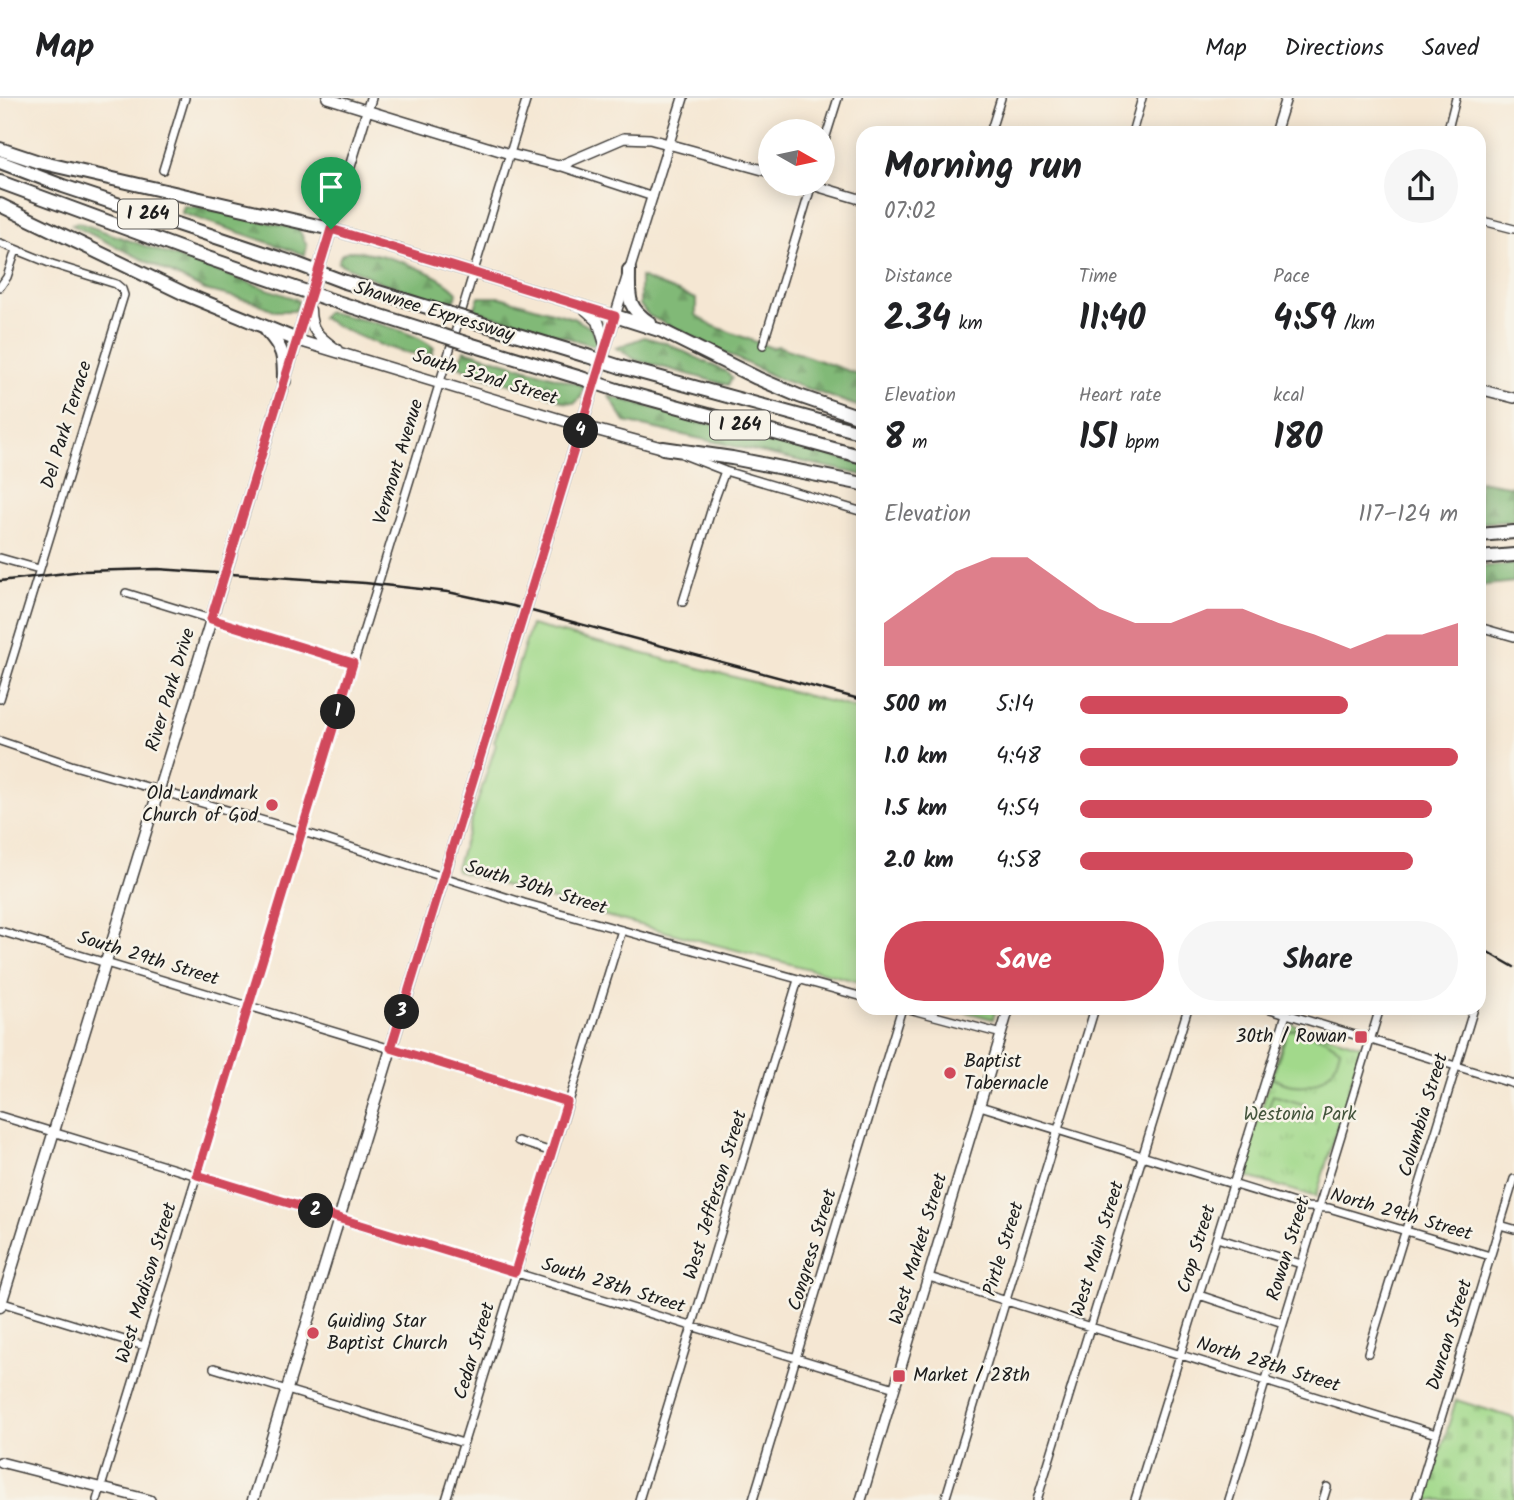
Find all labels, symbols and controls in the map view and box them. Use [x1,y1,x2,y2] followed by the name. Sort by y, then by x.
[35,22,95,75] text: Map
[1205,29,1247,68] text: Map
[1285,29,1384,68] text: Directions
[1422,29,1479,68] text: Saved
[758,119,835,196] north arrow
[758,119,835,196] map controls
[884,138,1082,198] text: Morning run
[1384,149,1458,223] button: share
[301,157,361,229] pin
[312,168,350,206] icon: arrive
[884,194,937,230] text: 07:02
[118,200,178,229] road number: I 264
[884,262,952,292] text: Distance
[1079,262,1117,292] text: Time
[1273,262,1310,292] text: Pace
[350,273,519,351] street label: Shawnee Expressway
[884,292,951,348] text: 2.34
[1079,292,1145,348] text: 11:40
[1273,292,1336,348] text: 4:59
[951,309,983,339] text: km
[1336,309,1375,339] text: /km
[409,342,562,415] street label: South 32nd Street
[33,357,101,493] street label: Del Park Terrace
[884,381,956,411] text: Elevation
[1079,381,1161,411] text: Heart rate
[1273,381,1304,411] text: kcal
[366,395,432,528] street label: Vermont Avenue
[710,410,770,440] road number: I 264
[884,411,905,467] text: 8
[1079,411,1118,467] text: 151
[1273,411,1323,467] text: 180
[564,414,598,448] pin: 4
[575,415,586,445] text: 4
[905,428,927,458] text: m
[1118,428,1159,458] text: bpm
[884,497,971,533] text: Elevation
[1358,497,1458,533] text: 117–124 m
[138,624,204,755] street label: River Park Drive
[884,687,947,723] text: 500 m
[996,687,1034,723] text: 5:14
[320,694,356,730] pin: 1
[335,696,340,726] text: 1
[884,739,947,775] text: 1.0 km
[996,739,1041,775] text: 4:48
[142,779,259,831] place label: Old Landmark Church of God
[884,791,947,827] text: 1.5 km
[996,791,1039,827] text: 4:54
[264,797,280,813] marker: Old Landmark Church of God
[884,843,954,879] text: 2.0 km
[996,843,1041,879] text: 4:58
[461,852,611,924] street label: South 30th Street
[884,921,1164,1001] button: Save
[1178,921,1458,1001] button: Share
[73,923,223,995] street label: South 29th Street
[384,995,420,1030] pin: 3
[396,996,407,1026] text: 3
[1236,1022,1347,1052] place label: 30th / Rowan
[1353,1029,1369,1045] marker: 30th / Rowan
[964,1047,1049,1099] place label: Baptist Tabernacle
[1391,1049,1457,1181] street label: Columbia Street
[942,1065,958,1081] marker: Baptist Tabernacle
[1243,1100,1357,1130] park label: Westonia Park
[676,1106,756,1283] street label: West Jefferson Street
[882,1169,957,1329] street label: West Market Street
[1063,1177,1133,1321] street label: West Main Street
[1326,1180,1476,1250] street label: North 29th Street
[780,1185,846,1315] street label: Congress Street
[1259,1193,1319,1305] street label: Rowan Street
[298,1194,334,1228] pin: 2
[310,1195,321,1225] text: 2
[975,1197,1033,1300] street label: Pirtle Street
[108,1198,186,1367] street label: West Madison Street
[1169,1200,1225,1297] street label: Crop Street
[537,1250,689,1322] street label: South 28th Street
[1419,1275,1481,1394] street label: Duncan Street
[446,1298,504,1403] street label: Cedar Street
[327,1307,448,1359] place label: Guiding Star Baptist Church
[305,1325,321,1341] marker: Guiding Star Baptist Church
[1192,1329,1344,1401] street label: North 28th Street
[913,1361,1030,1391] place label: Market / 28th
[891,1368,907,1384] marker: Market / 28th

